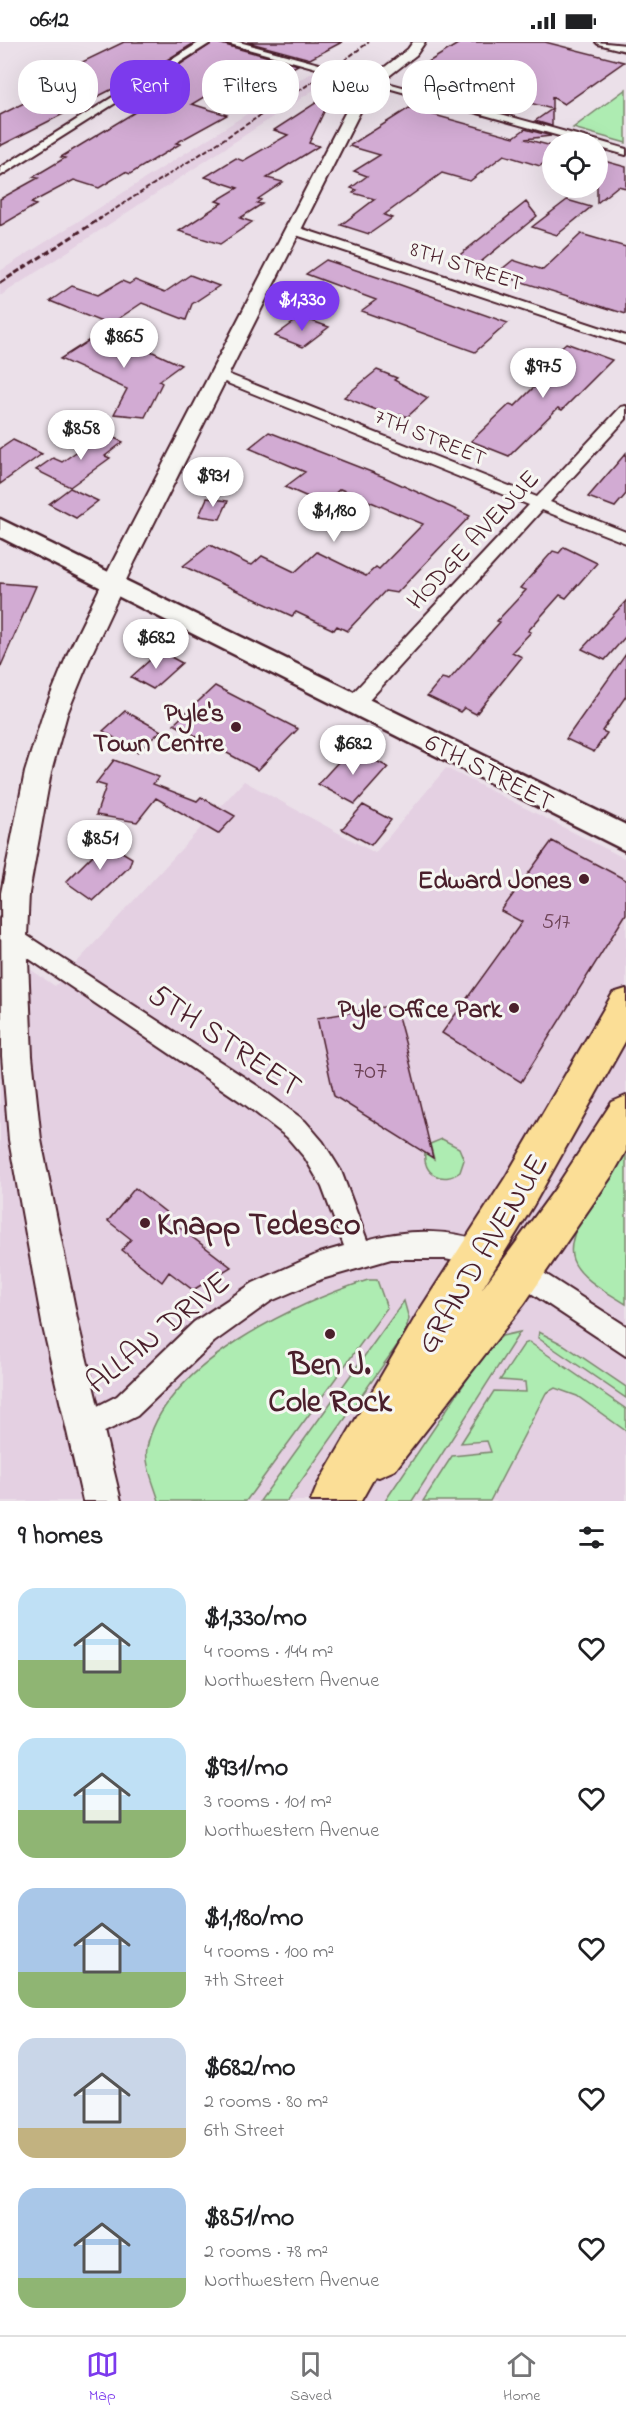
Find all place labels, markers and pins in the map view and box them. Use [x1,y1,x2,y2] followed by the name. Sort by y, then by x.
[253,281,351,332] pin: $1,330
[88,318,160,369] pin: $865
[507,348,579,399] pin: $975
[45,410,117,461] pin: $858
[177,457,249,508] pin: $931
[285,492,383,543] pin: $1,180
[120,619,192,670] pin: $682
[93,696,225,764] place label: Pyle's Town Centre
[229,720,243,734] marker: Pyle's Town Centre
[317,725,389,776] pin: $682
[64,820,136,871] pin: $851
[417,863,572,901] place label: Edward Jones
[577,872,591,886] marker: Edward Jones
[338,992,503,1030] place label: Pyle Office Park
[507,1001,521,1015] marker: Pyle Office Park
[157,1203,361,1250] place label: Knapp Tedesco
[138,1216,152,1230] marker: Knapp Tedesco
[323,1327,337,1341] marker: Ben J. Cole Rock
[268,1343,393,1427] place label: Ben J. Cole Rock

